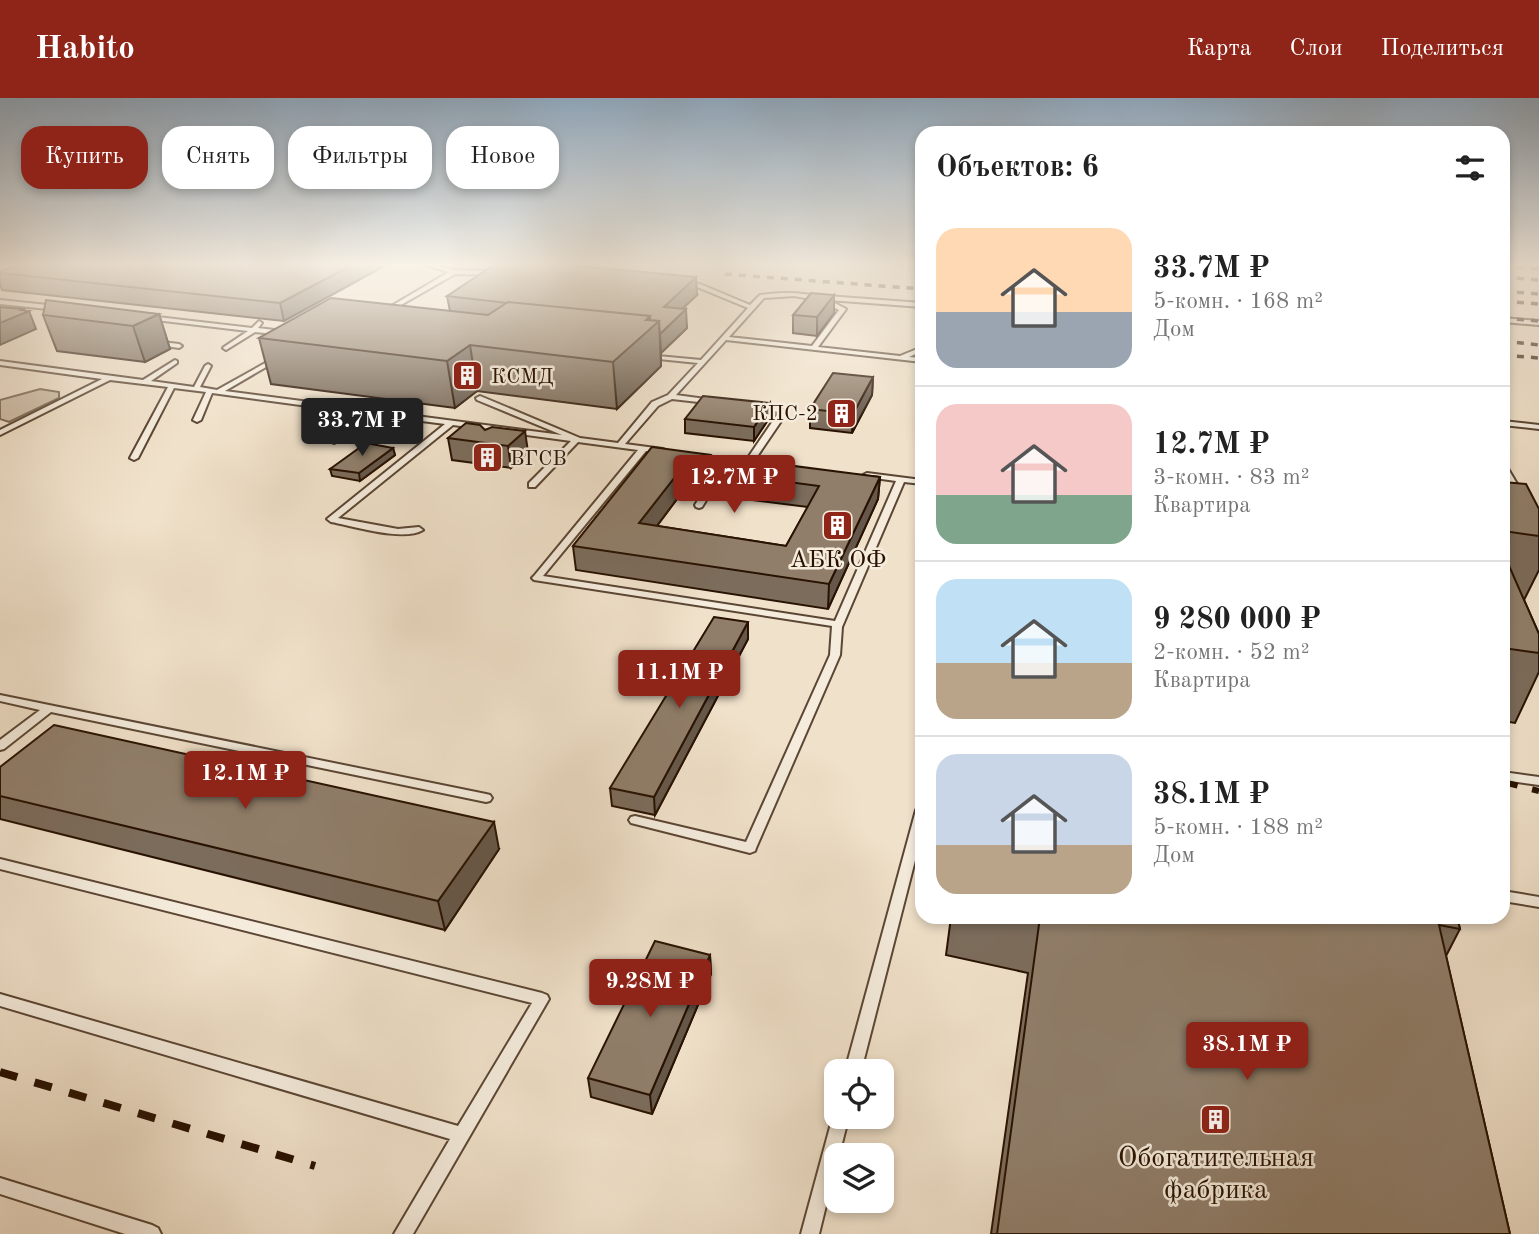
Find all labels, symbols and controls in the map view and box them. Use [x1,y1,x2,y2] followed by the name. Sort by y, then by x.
[35,33,135,66] text: Habito
[1187,37,1252,61] text: Карта
[1290,37,1343,61] text: Слои
[1381,37,1504,61] text: Поделиться
[21,126,148,189] chip: Купить
[162,126,274,189] chip: Снять
[288,126,432,189] chip: Фильтры
[446,126,559,189] chip: Новое
[1451,149,1489,187] icon: filters
[936,153,1099,183] text: Объектов: 6
[1153,254,1270,284] text: 33.7M ₽
[992,256,1076,340] icon: home
[1153,290,1323,313] text: 5-комн. · 168 m²
[1153,318,1195,341] text: Дом
[451,359,485,393] building icon: КСМД
[491,367,554,388] place label: КСМД
[824,396,858,430] building icon: КПС-2
[297,398,427,458] pin: 33.7M ₽
[752,404,818,425] place label: КПС-2
[317,409,407,432] text: 33.7M ₽
[1153,430,1270,460] text: 12.7M ₽
[992,432,1076,516] icon: home
[470,441,504,475] building icon: ВГСВ
[510,449,567,470] place label: ВГСВ
[669,456,799,515] pin: 12.7M ₽
[689,466,779,489] text: 12.7M ₽
[1153,466,1310,489] text: 3-комн. · 83 m²
[1153,494,1251,517] text: Квартира
[821,508,855,542] building icon: АБК ОФ
[790,549,886,573] place label: АБК ОФ
[1153,605,1321,635] text: 9 280 000 ₽
[992,607,1076,691] icon: home
[1153,641,1310,664] text: 2-комн. · 52 m²
[614,650,744,710] pin: 11.1M ₽
[634,661,724,684] text: 11.1M ₽
[1153,669,1251,692] text: Квартира
[180,752,310,811] pin: 12.1M ₽
[200,762,290,785] text: 12.1M ₽
[1153,780,1270,810] text: 38.1M ₽
[992,782,1076,866] icon: home
[1153,816,1323,839] text: 5-комн. · 188 m²
[1153,844,1195,867] text: Дом
[585,960,715,1019] pin: 9.28M ₽
[605,970,695,993] text: 9.28M ₽
[1182,1023,1312,1082] pin: 38.1M ₽
[1202,1033,1292,1056] text: 38.1M ₽
[824,1059,894,1213] map controls
[824,1059,894,1129] button: locate
[1199,1102,1233,1136] building icon: Обогатительная фабрика
[824,1143,894,1213] button: layers
[1118,1145,1314,1205] place label: Обогатительная фабрика

